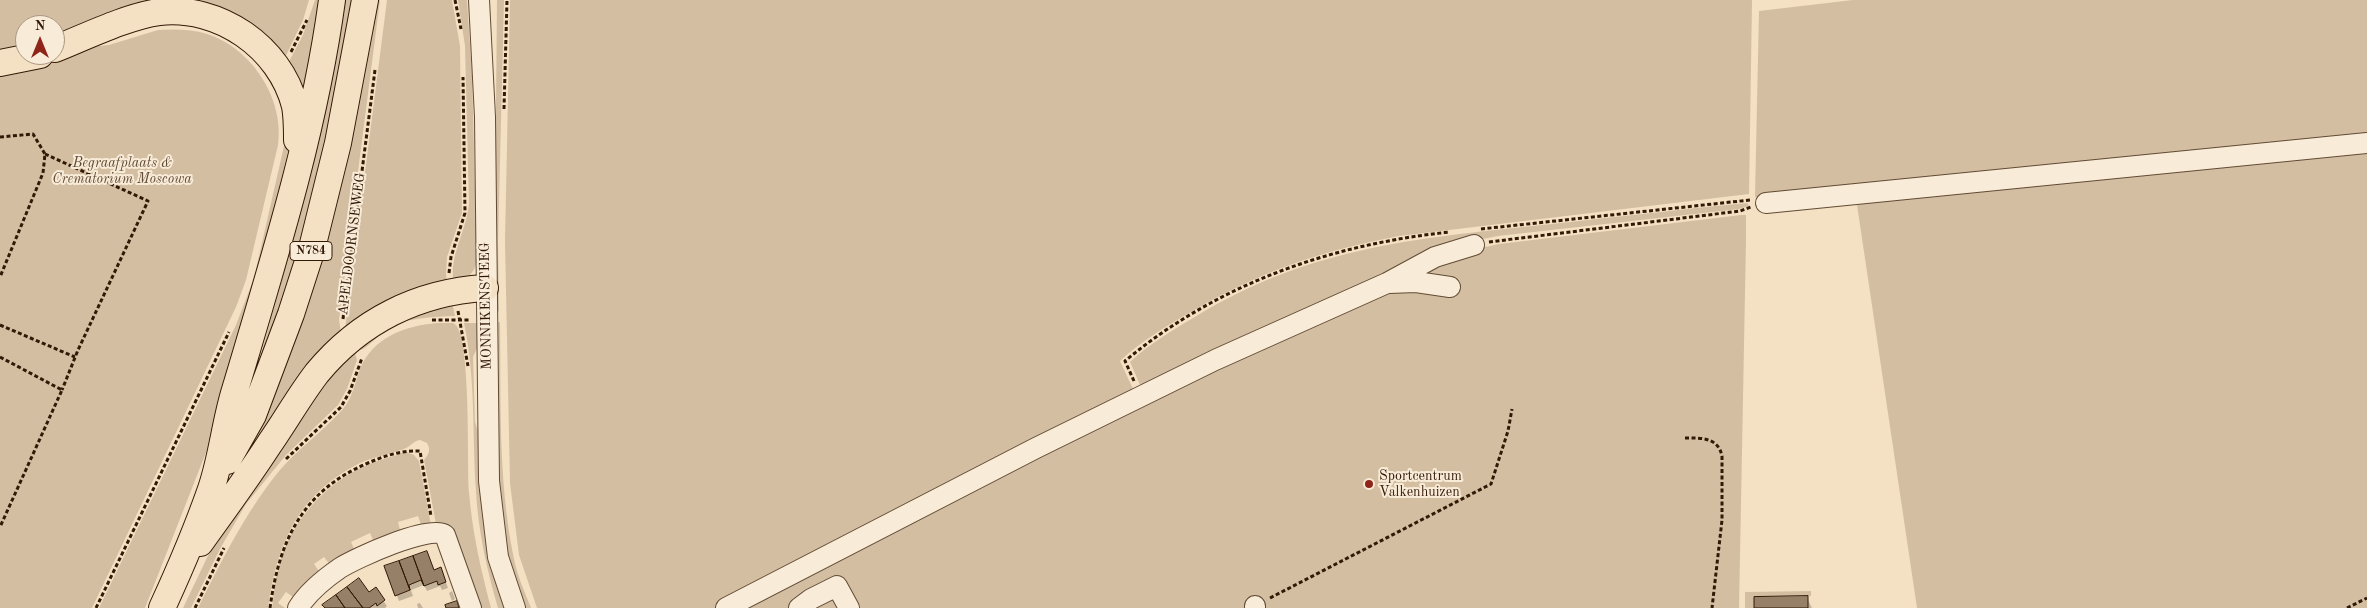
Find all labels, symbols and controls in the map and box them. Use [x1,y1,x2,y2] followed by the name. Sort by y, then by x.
[15,15,65,65] north arrow
[35,19,45,33] text: N
[52,155,192,188] park label: Begraafplaats & Crematorium Moscowa
[335,172,369,316] street label: APELDOORNSEWEG
[290,242,332,260] road number: N784
[476,242,496,370] street label: MONNIKENSTEEG
[1379,468,1462,501] place label: Sportcentrum Valkenhuizen
[1363,478,1375,490] marker: Sportcentrum Valkenhuizen

